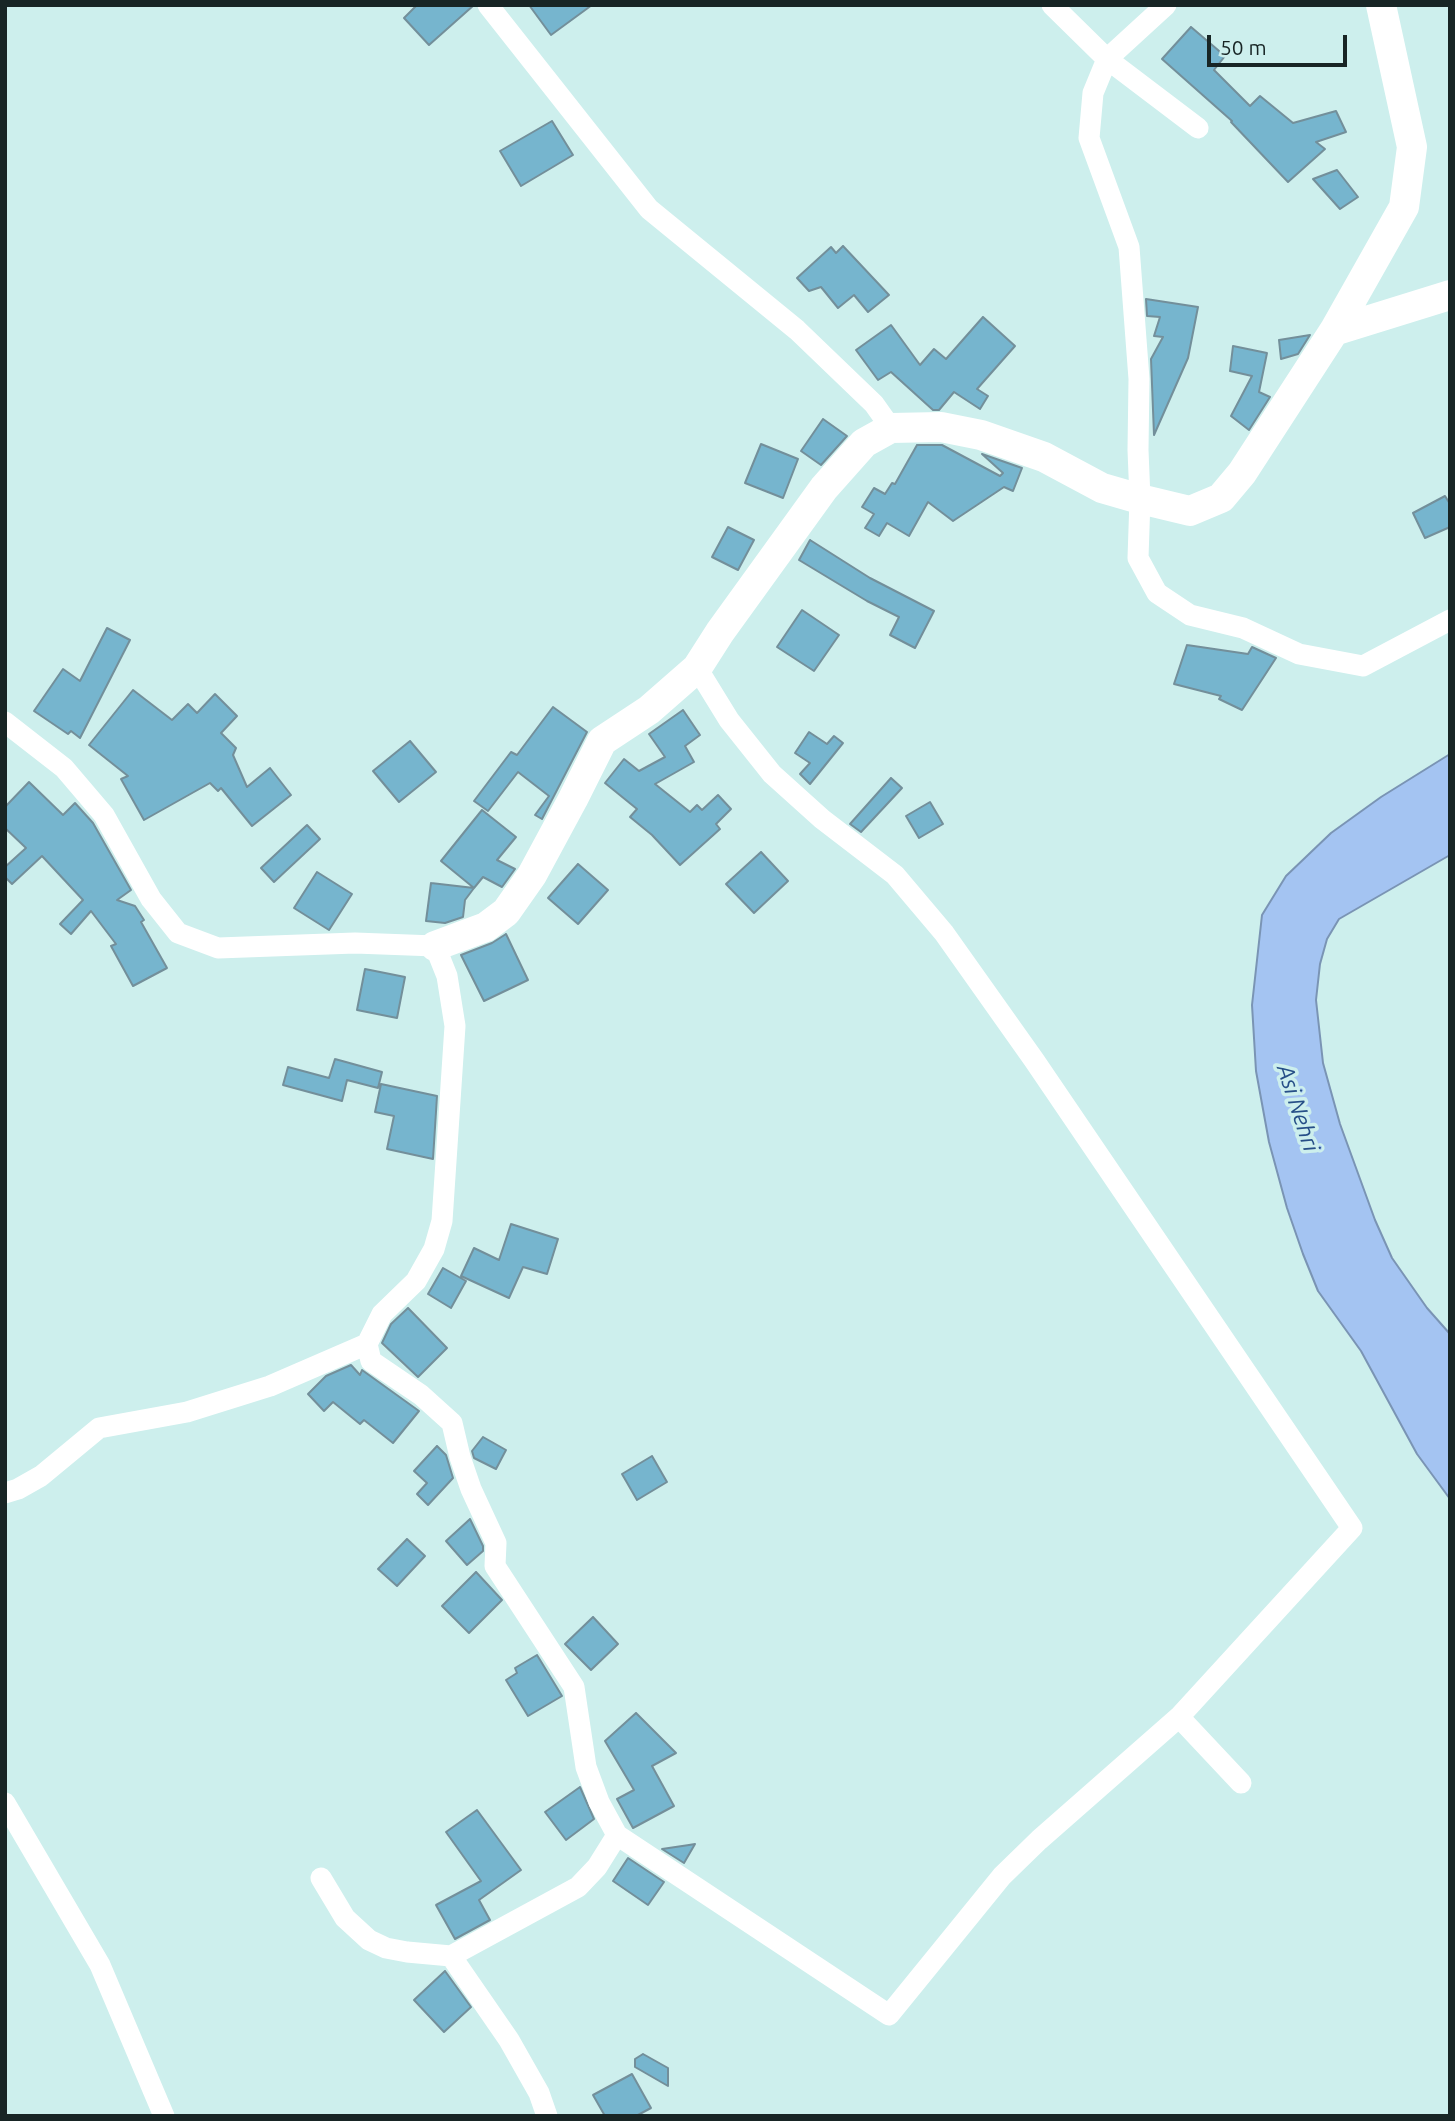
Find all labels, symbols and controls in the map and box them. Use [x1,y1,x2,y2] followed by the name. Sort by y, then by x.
[1210,21,1350,65] scale bar
[1220,35,1267,59] text: 50 m
[1271,1061,1325,1155] water label: Asi Nehri

